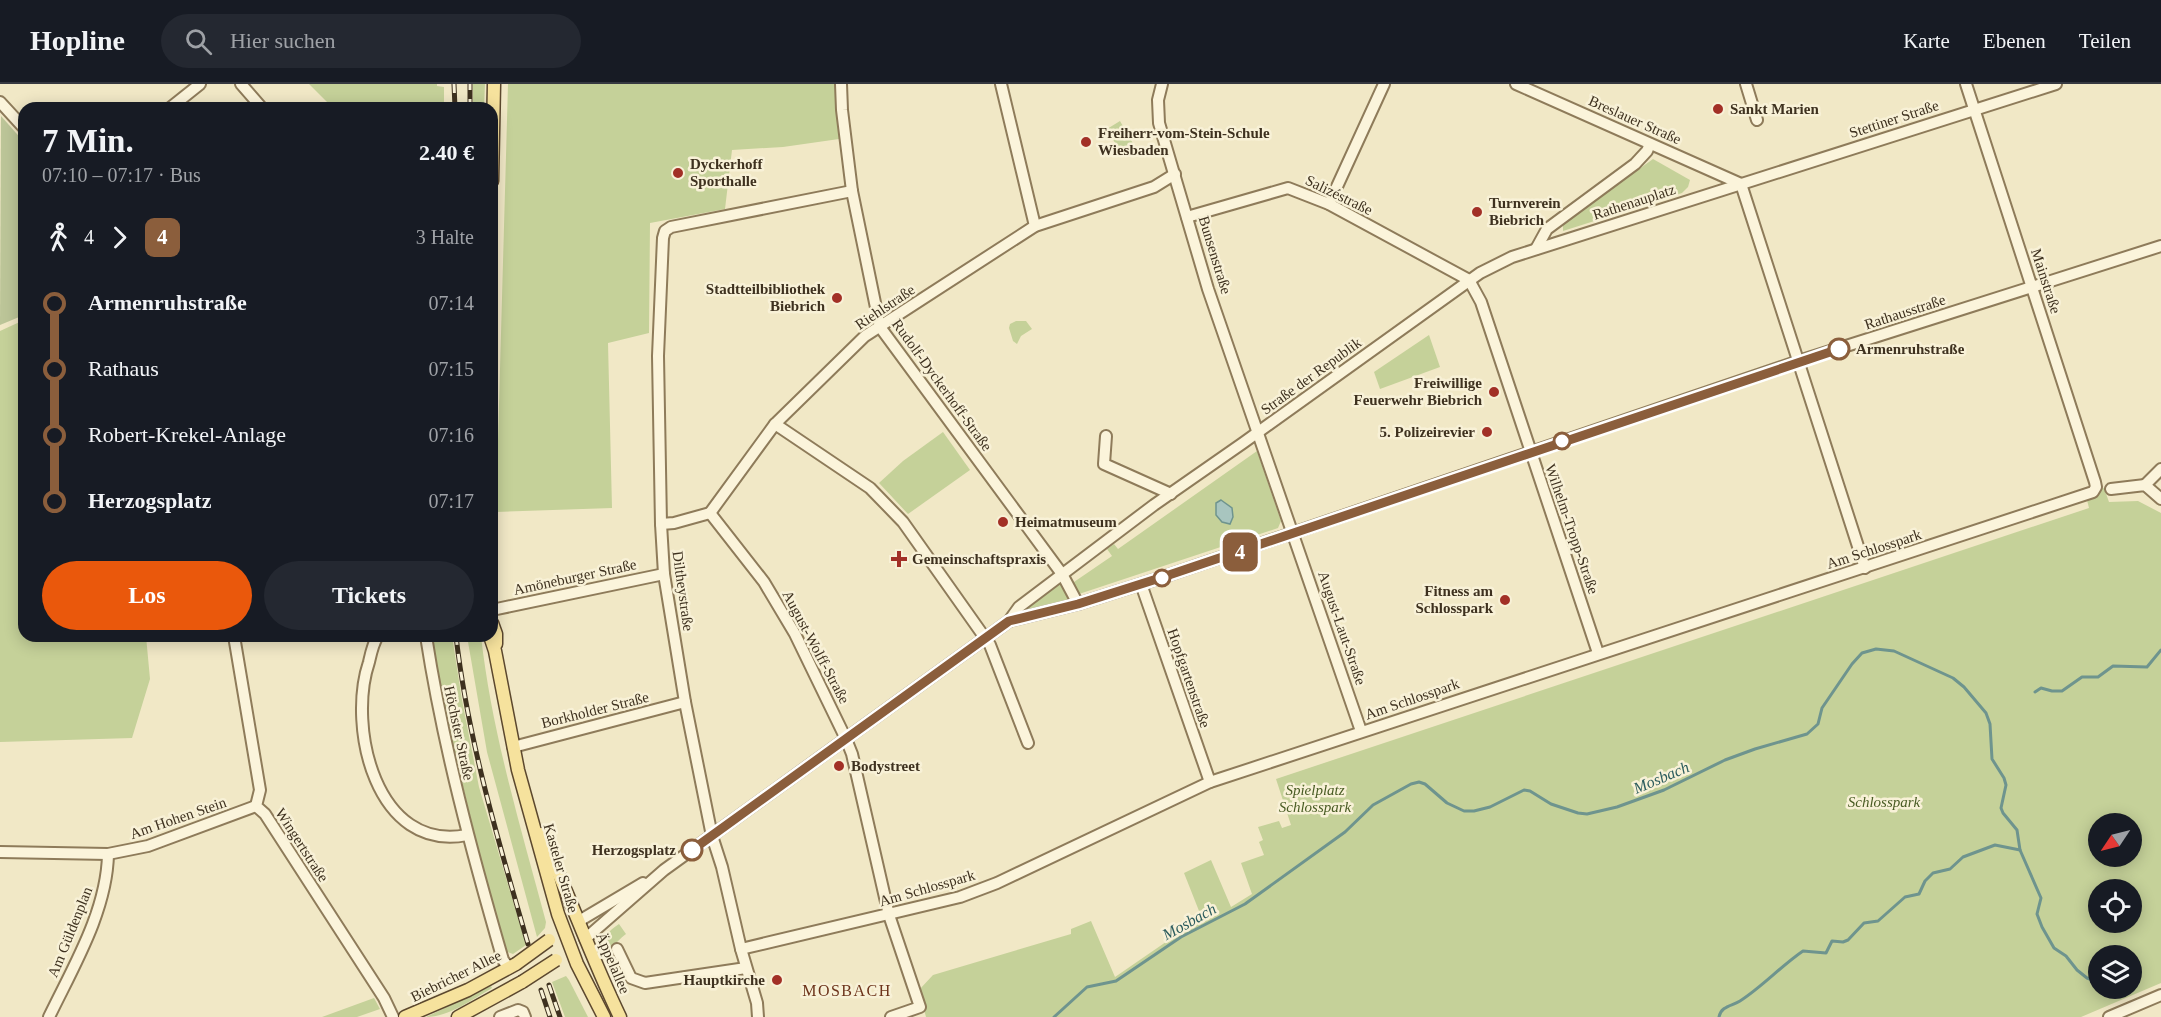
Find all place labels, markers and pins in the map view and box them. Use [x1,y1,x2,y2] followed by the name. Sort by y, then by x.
[1730,101,1819,117] place label: Sankt Marien
[1711,102,1725,116] marker: Sankt Marien
[1098,125,1270,158] place label: Freiherr-vom-Stein-Schule Wiesbaden
[1079,135,1093,149] marker: Freiherr-vom-Stein-Schule Wiesbaden
[690,156,763,189] place label: Dyckerhoff Sporthalle
[671,166,685,180] marker: Dyckerhoff Sporthalle
[1489,195,1561,228] place label: Turnverein Biebrich
[1470,205,1484,219] marker: Turnverein Biebrich
[706,281,826,314] place label: Stadtteilbibliothek Biebrich
[830,291,844,305] marker: Stadtteilbibliothek Biebrich
[1828,338,1850,360] marker: Armenruhstraße
[1856,341,1965,357] place label: Armenruhstraße
[1354,375,1483,408] place label: Freiwillige Feuerwehr Biebrich
[1487,385,1501,399] marker: Freiwillige Feuerwehr Biebrich
[1379,424,1475,440] place label: 5. Polizeirevier
[1480,425,1494,439] marker: 5. Polizeirevier
[1553,432,1571,450] unlabelled marker
[1015,514,1117,530] place label: Heimatmuseum
[996,515,1010,529] marker: Heimatmuseum
[890,550,908,568] marker: Gemeinschaftspraxis
[912,551,1046,567] place label: Gemeinschaftspraxis
[1153,569,1171,587] unlabelled marker
[1415,583,1494,616] place label: Fitness am Schlosspark
[1498,593,1512,607] marker: Fitness am Schlosspark
[851,758,920,774] place label: Bodystreet
[832,759,846,773] marker: Bodystreet
[681,839,703,861] marker: Herzogsplatz
[592,842,676,858] place label: Herzogsplatz
[684,972,765,988] place label: Hauptkirche
[770,973,784,987] marker: Hauptkirche

